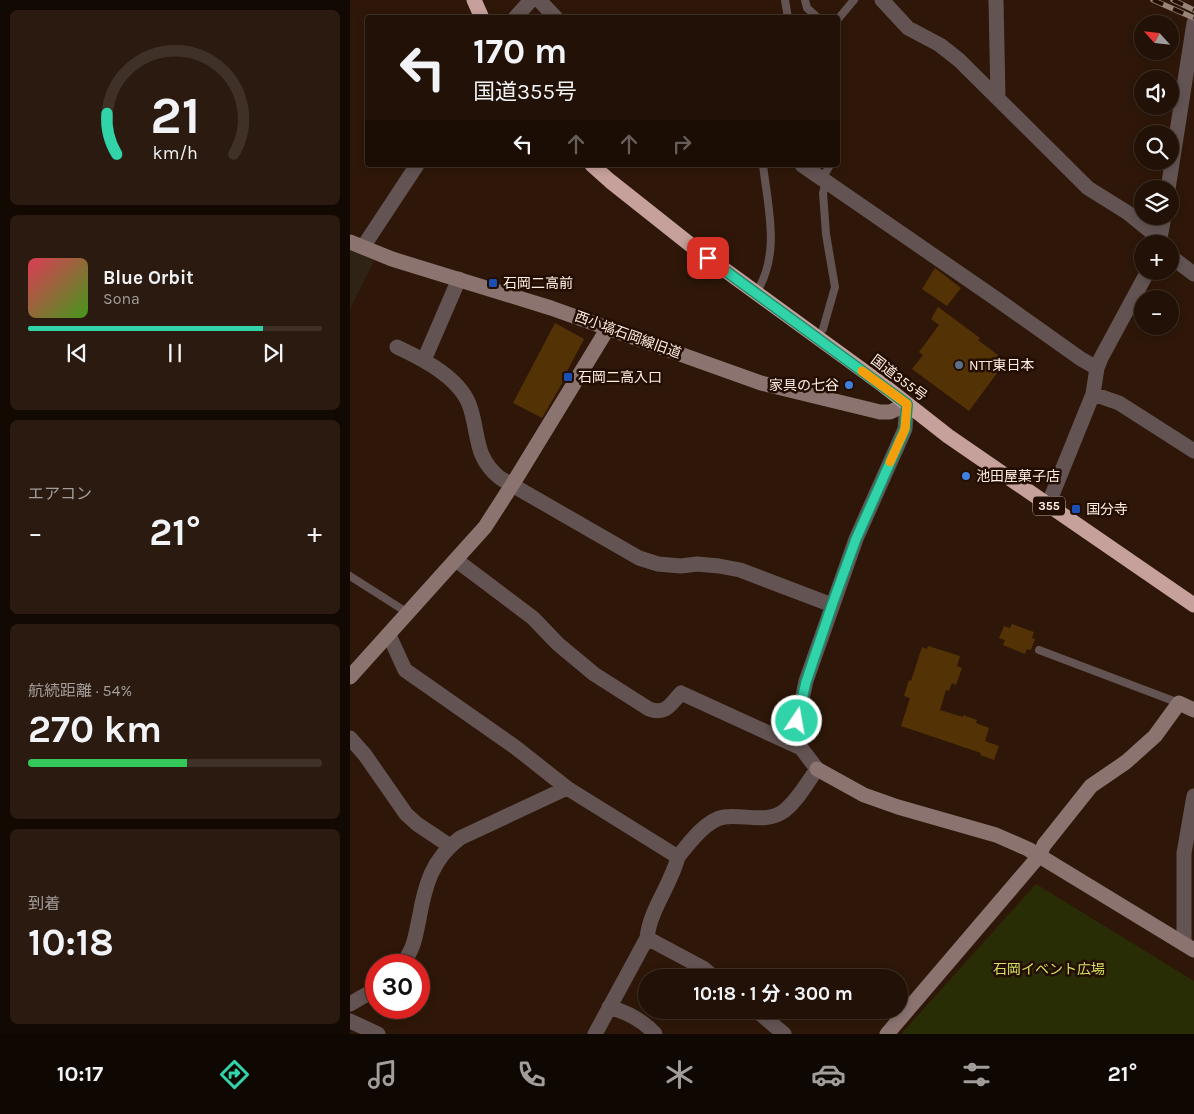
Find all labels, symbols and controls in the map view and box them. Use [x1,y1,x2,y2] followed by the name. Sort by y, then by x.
[1134,15,1179,60] north arrow
[1134,15,1179,335] map controls
[473,31,567,72] text: 170 m
[390,35,455,100] icon: left
[1134,70,1179,115] button: sound
[473,79,577,105] text: 国道355号
[150,85,200,146] text: 21
[1134,125,1179,170] button: search
[509,130,537,158] icon: left
[562,130,590,158] icon: ahead
[615,130,643,158] icon: ahead
[668,130,696,158] icon: right
[152,143,198,164] text: km/h
[1134,180,1179,225] button: layers
[1134,235,1179,280] button: +
[687,237,729,279] pin
[694,244,722,272] icon: arrive
[103,267,194,289] text: Blue Orbit
[503,275,573,292] place label: 石岡二高前
[487,277,499,289] marker: 石岡二高前
[103,289,140,308] text: Sona
[1134,290,1179,335] button: −
[572,308,684,362] street label: 西小塙石岡線旧道
[63,339,91,367] icon: previous
[161,339,189,367] icon: pause
[259,339,287,367] icon: next
[867,351,931,405] street label: 国道355号
[969,357,1035,374] place label: NTT東日本
[953,359,965,371] marker: NTT東日本
[578,369,662,386] place label: 石岡二高入口
[562,371,574,383] marker: 石岡二高入口
[769,377,839,394] place label: 家具の七谷
[843,379,855,391] marker: 家具の七谷
[976,468,1060,485] place label: 池田屋菓子店
[960,470,972,482] marker: 池田屋菓子店
[28,484,92,503] text: エアコン
[1033,496,1065,516] road number: 355
[1086,501,1128,518] place label: 国分寺
[1070,503,1082,515] marker: 国分寺
[149,510,201,555] text: 21°
[28,516,43,549] text: −
[307,516,322,549] text: +
[28,681,132,700] text: 航続距離 · 54%
[770,694,822,746] position arrow
[28,707,162,752] text: 270 km
[28,894,60,913] text: 到着
[28,920,114,965] text: 10:18
[365,954,430,1019] speed limit sign: 30
[993,961,1105,978] park label: 石岡イベント広場
[693,983,853,1005] text: 10:18 · 1 分 · 300 m
[217,1057,252,1092] icon: directions
[365,1057,400,1092] icon: music
[514,1057,549,1092] icon: phone
[662,1057,697,1092] icon: climate
[811,1057,846,1092] icon: car
[959,1057,994,1092] icon: filters
[57,1061,103,1087] text: 10:17
[1108,1061,1137,1087] text: 21°

